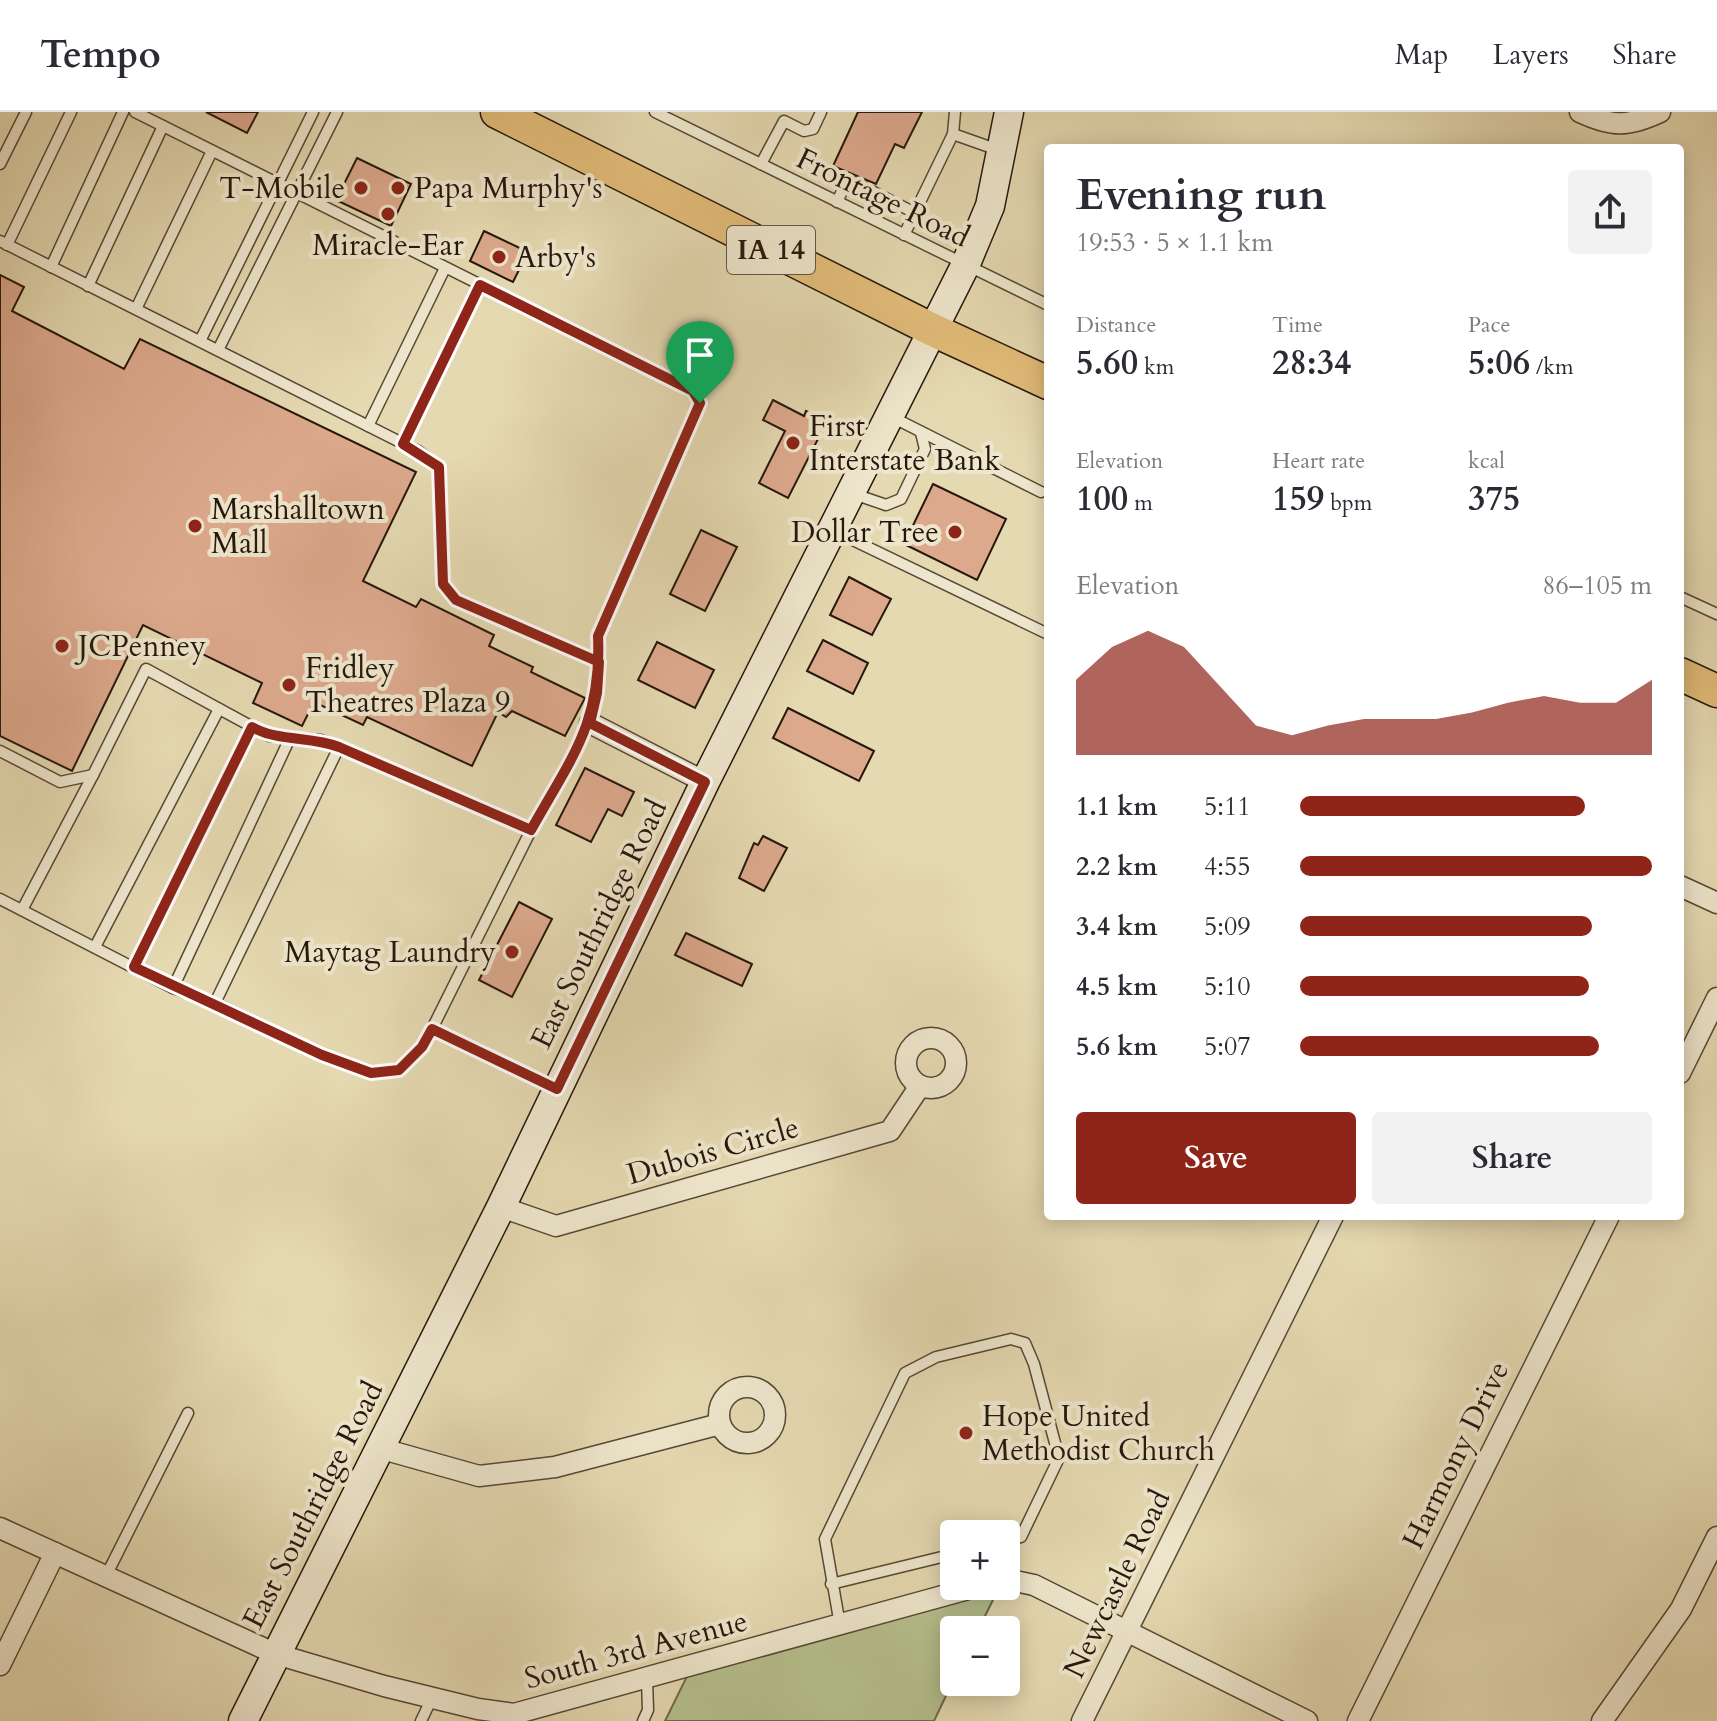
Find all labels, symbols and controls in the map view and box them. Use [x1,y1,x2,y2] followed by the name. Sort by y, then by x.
[40,29,161,81] text: Tempo
[1395,36,1448,74] text: Map
[1492,36,1569,74] text: Layers
[1613,36,1677,74] text: Share
[789,138,977,258] street label: Frontage Road
[1076,165,1326,225] text: Evening run
[219,168,345,209] place label: T-Mobile
[414,168,602,209] place label: Papa Murphy's
[1568,170,1652,254] button: share
[352,179,370,197] marker: T-Mobile
[389,179,407,197] marker: Papa Murphy's
[379,205,397,223] marker: Miracle-Ear
[312,225,464,266] place label: Miracle-Ear
[1076,225,1273,260] text: 19:53 · 5 × 1.1 km
[727,226,815,274] road number: IA 14
[515,237,596,278] place label: Arby's
[490,248,508,266] marker: Arby's
[1076,310,1156,340] text: Distance
[1272,310,1323,340] text: Time
[1468,310,1511,340] text: Pace
[666,321,734,403] pin
[678,333,722,377] icon: arrive
[1076,340,1138,386] text: 5.60
[1272,340,1352,386] text: 28:34
[1468,340,1530,386] text: 5:06
[1138,352,1174,382] text: km
[1530,352,1574,382] text: /km
[809,406,1000,481] place label: First Interstate Bank
[784,434,802,452] marker: First Interstate Bank
[1076,446,1163,476] text: Elevation
[1272,446,1365,476] text: Heart rate
[1468,446,1505,476] text: kcal
[1076,476,1128,522] text: 100
[1272,476,1324,522] text: 159
[1468,476,1520,522] text: 375
[1128,488,1153,518] text: m
[1324,488,1372,518] text: bpm
[211,489,385,564] place label: Marshalltown Mall
[791,512,939,553] place label: Dollar Tree
[186,517,204,535] marker: Marshalltown Mall
[946,523,964,541] marker: Dollar Tree
[1076,568,1179,603] text: Elevation
[1542,568,1652,603] text: 86–105 m
[74,626,206,667] place label: JCPenney
[53,637,71,655] marker: JCPenney
[305,648,510,723] place label: Fridley Theatres Plaza 9
[280,676,298,694] marker: Fridley Theatres Plaza 9
[1076,789,1157,824] text: 1.1 km
[1204,789,1251,824] text: 5:11
[521,793,677,1055] street label: East Southridge Road
[1076,849,1157,884] text: 2.2 km
[1204,849,1251,884] text: 4:55
[1076,909,1157,944] text: 3.4 km
[1204,909,1251,944] text: 5:09
[284,932,496,973] place label: Maytag Laundry
[503,943,521,961] marker: Maytag Laundry
[1076,969,1157,1004] text: 4.5 km
[1204,969,1251,1004] text: 5:10
[1076,1029,1157,1064] text: 5.6 km
[1204,1029,1251,1064] text: 5:07
[622,1107,804,1195] street label: Dubois Circle
[1076,1112,1356,1204] button: Save
[1372,1112,1652,1204] button: Share
[1393,1354,1519,1556] street label: Harmony Drive
[233,1374,393,1636] street label: East Southridge Road
[982,1396,1216,1471] place label: Hope United Methodist Church
[957,1424,975,1442] marker: Hope United Methodist Church
[1054,1483,1180,1685] street label: Newcastle Road
[940,1520,1020,1696] map controls
[940,1520,1020,1600] button: +
[520,1601,752,1699] street label: South 3rd Avenue
[940,1616,1020,1696] button: −

